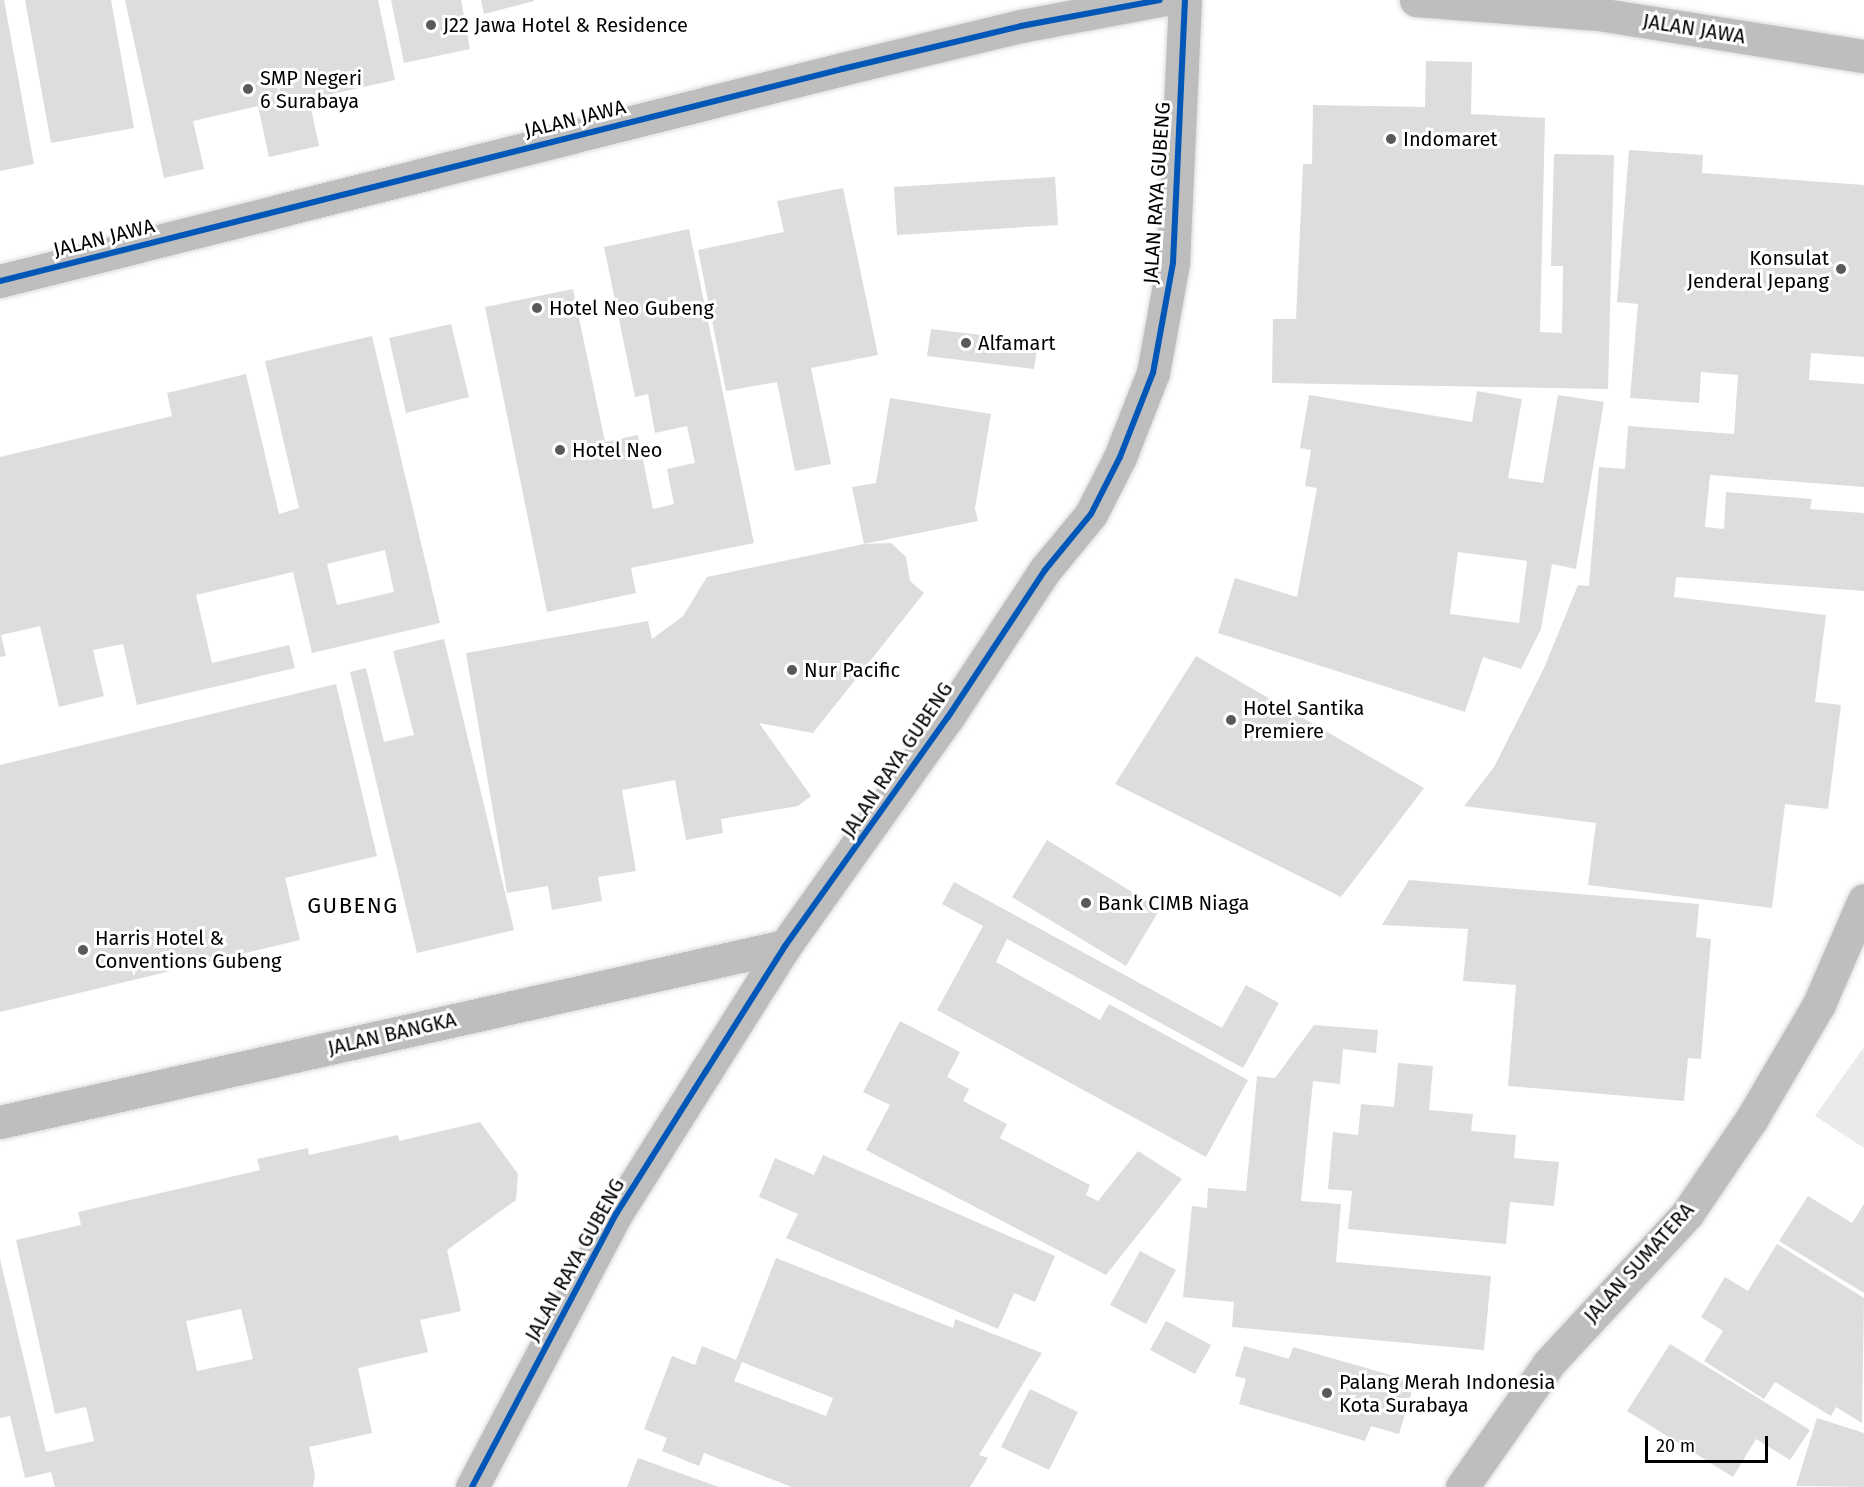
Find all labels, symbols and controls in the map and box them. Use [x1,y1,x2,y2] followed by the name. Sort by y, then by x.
[1641,9,1747,49] street label: JALAN JAWA
[443,13,688,37] place label: J22 Jawa Hotel & Residence
[424,18,438,32] marker: J22 Jawa Hotel & Residence
[260,66,362,113] place label: SMP Negeri 6 Surabaya
[241,82,255,96] marker: SMP Negeri 6 Surabaya
[522,95,628,143] street label: JALAN JAWA
[1139,101,1175,285] street label: JALAN RAYA GUBENG
[1403,127,1498,151] place label: Indomaret
[1384,132,1398,146] marker: Indomaret
[51,214,157,262] street label: JALAN JAWA
[1687,246,1829,293] place label: Konsulat Jenderal Jepang
[1834,262,1848,276] marker: Konsulat Jenderal Jepang
[549,296,714,320] place label: Hotel Neo Gubeng
[530,301,544,315] marker: Hotel Neo Gubeng
[978,331,1055,355] place label: Alfamart
[959,336,973,350] marker: Alfamart
[572,438,662,462] place label: Hotel Neo
[553,443,567,457] marker: Hotel Neo
[804,658,900,682] place label: Nur Pacific
[785,663,799,677] marker: Nur Pacific
[836,678,958,842] street label: JALAN RAYA GUBENG
[1243,696,1364,743] place label: Hotel Santika Premiere
[1224,713,1238,727] marker: Hotel Santika Premiere
[1098,891,1249,915] place label: Bank CIMB Niaga
[307,893,399,919] district label: GUBENG
[1079,896,1093,910] marker: Bank CIMB Niaga
[95,927,281,974] place label: Harris Hotel & Conventions Gubeng
[76,943,90,957] marker: Harris Hotel & Conventions Gubeng
[325,1008,459,1060] street label: JALAN BANGKA
[520,1174,630,1346] street label: JALAN RAYA GUBENG
[1579,1198,1699,1328] street label: JALAN SUMATERA
[1339,1370,1555,1417] place label: Palang Merah Indonesia Kota Surabaya
[1320,1386,1334,1400] marker: Palang Merah Indonesia Kota Surabaya
[1648,1424,1771,1462] scale bar
[1656,1435,1695,1457] text: 20 m

